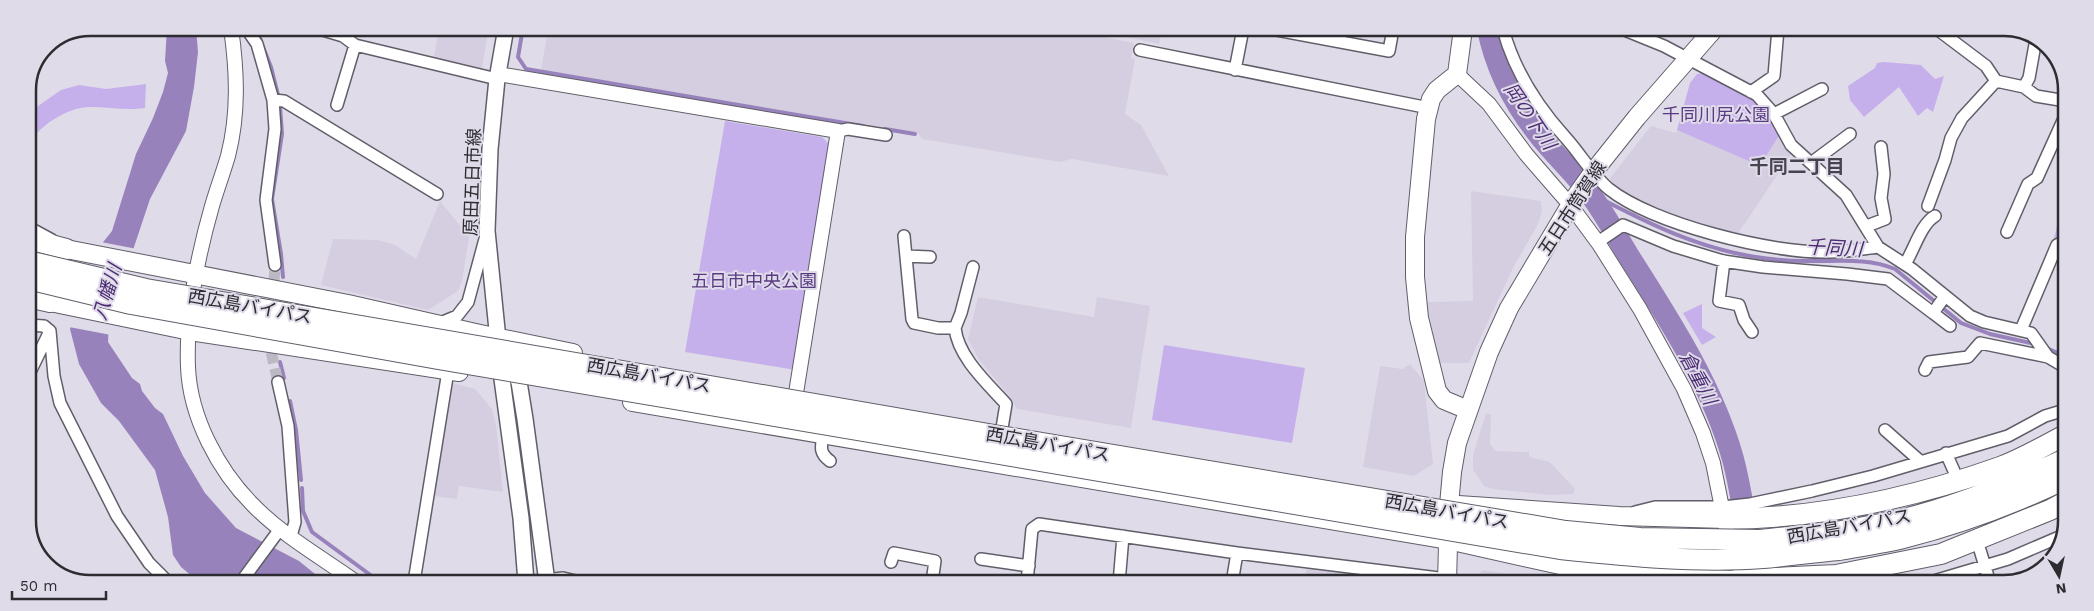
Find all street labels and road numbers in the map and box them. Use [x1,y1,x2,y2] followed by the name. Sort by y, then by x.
[460,128,484,236] street label: 原田五日市線
[1534,157,1610,259] street label: 五日市筒賀線
[186,285,314,327] street label: 西広島バイパス
[585,354,713,396] street label: 西広島バイパス
[984,423,1112,465] street label: 西広島バイパス
[1383,490,1511,532] street label: 西広島バイパス
[1785,505,1913,547] street label: 西広島バイパス

